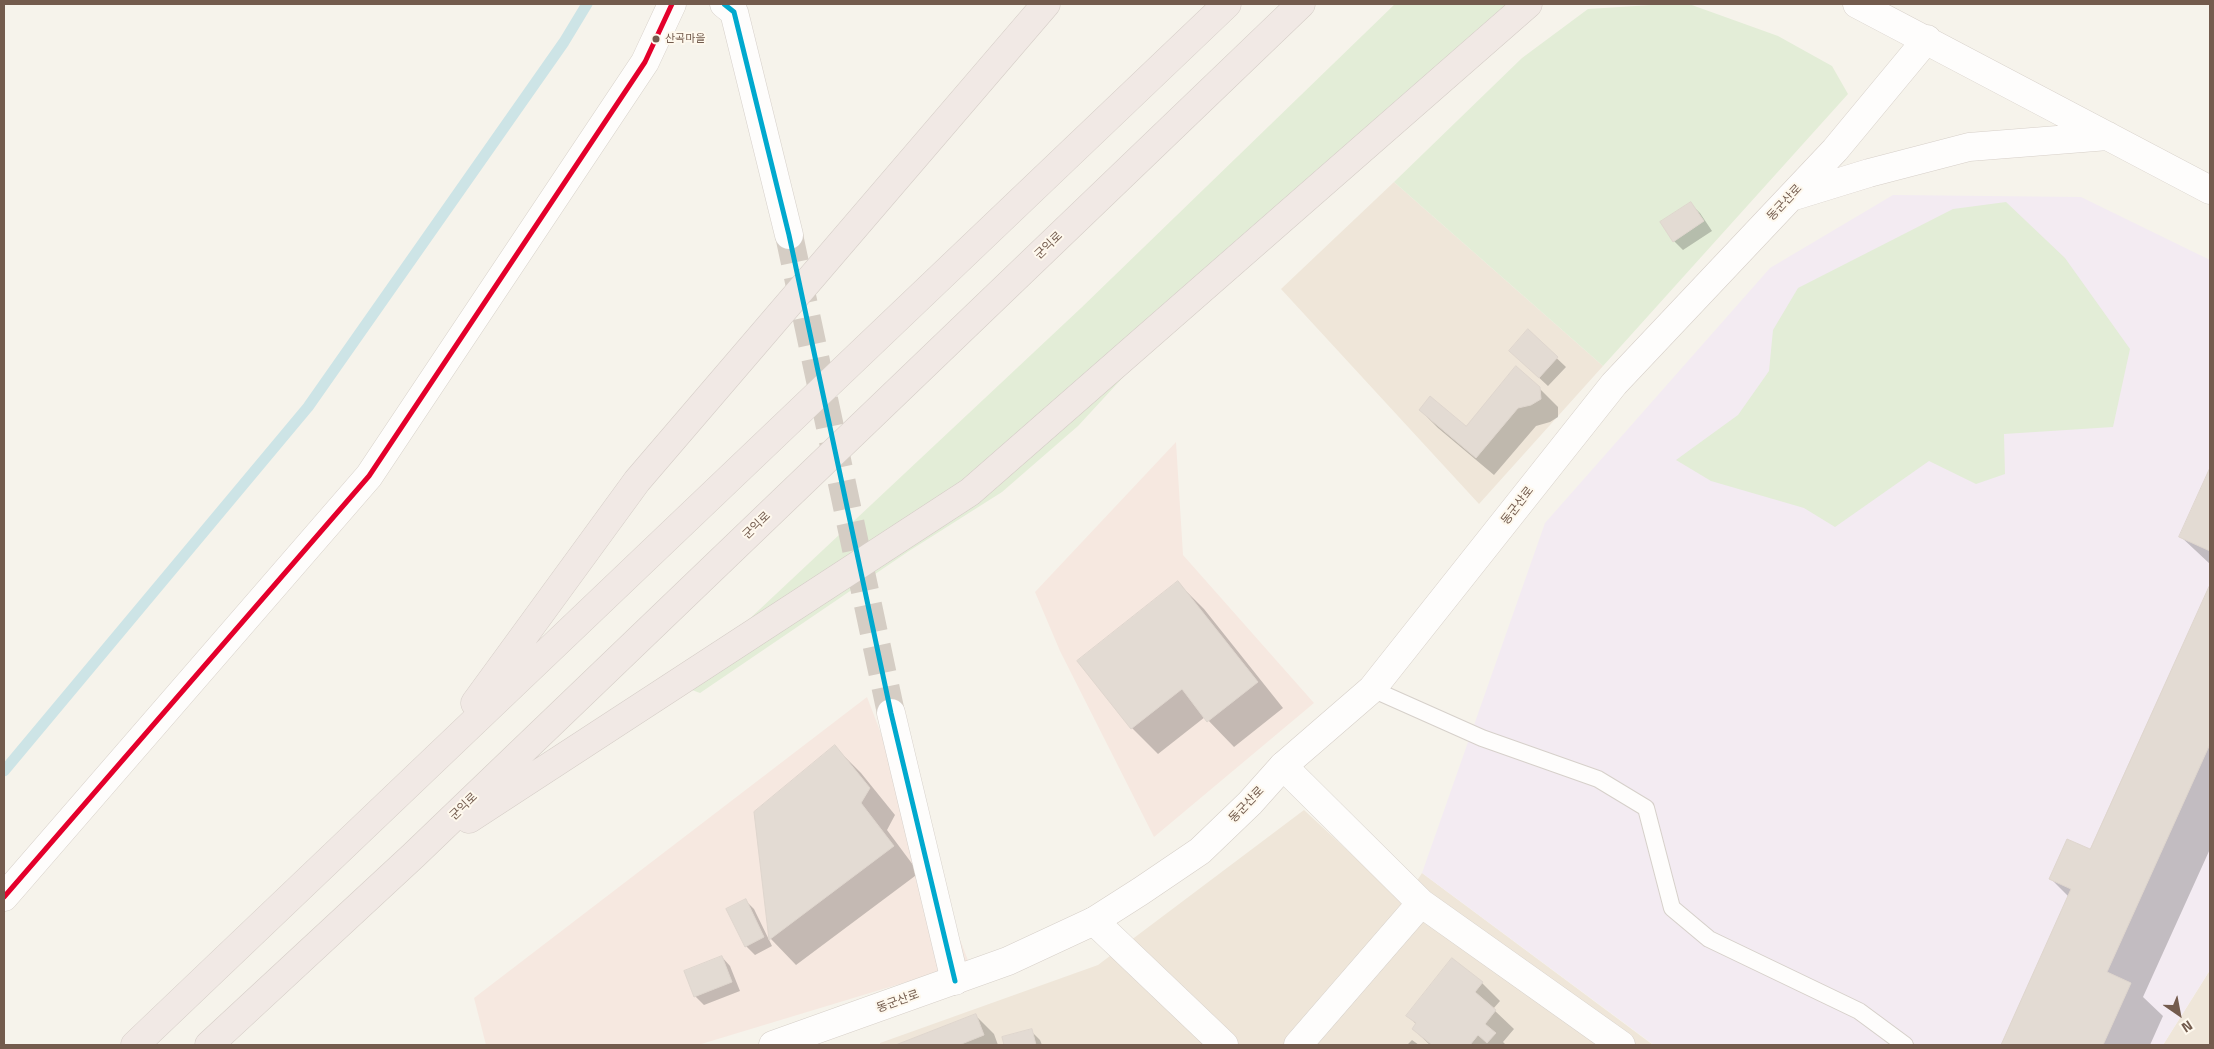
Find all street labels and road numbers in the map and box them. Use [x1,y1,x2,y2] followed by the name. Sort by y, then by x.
[1765,182,1805,224] street label: 동군산로
[1032,229,1066,263] street label: 군익로
[1499,484,1537,528] street label: 동군산로
[740,509,774,543] street label: 군익로
[1226,784,1268,826] street label: 동군산로
[447,790,481,824] street label: 군익로
[875,988,921,1016] street label: 동군산로

